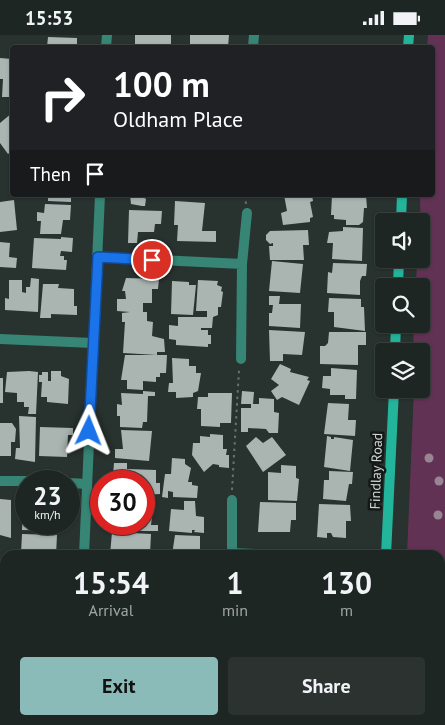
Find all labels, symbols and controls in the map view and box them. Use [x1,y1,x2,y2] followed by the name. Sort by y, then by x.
[25,6,73,30] text: 15:53
[113,61,210,107] text: 100 m
[30,65,95,130] icon: right
[113,105,243,133] text: Oldham Place
[81,160,109,188] icon: arrive
[30,162,71,186] text: Then
[375,213,430,398] map controls
[375,213,430,268] button: sound
[131,239,173,281] pin
[138,246,166,274] icon: arrive
[375,278,430,333] button: search
[375,343,430,398] button: layers
[62,404,114,456] position arrow
[366,432,386,510] street label: Findlay Road
[90,470,155,535] speed limit sign: 30
[33,480,62,512] text: 23
[34,507,61,522] text: km/h
[73,563,149,602] text: 15:54
[227,563,244,602] text: 1
[321,563,372,602] text: 130
[89,600,133,620] text: Arrival
[222,600,248,620] text: min
[340,600,353,620] text: m
[20,657,218,715] button: Exit
[228,657,425,715] button: Share

